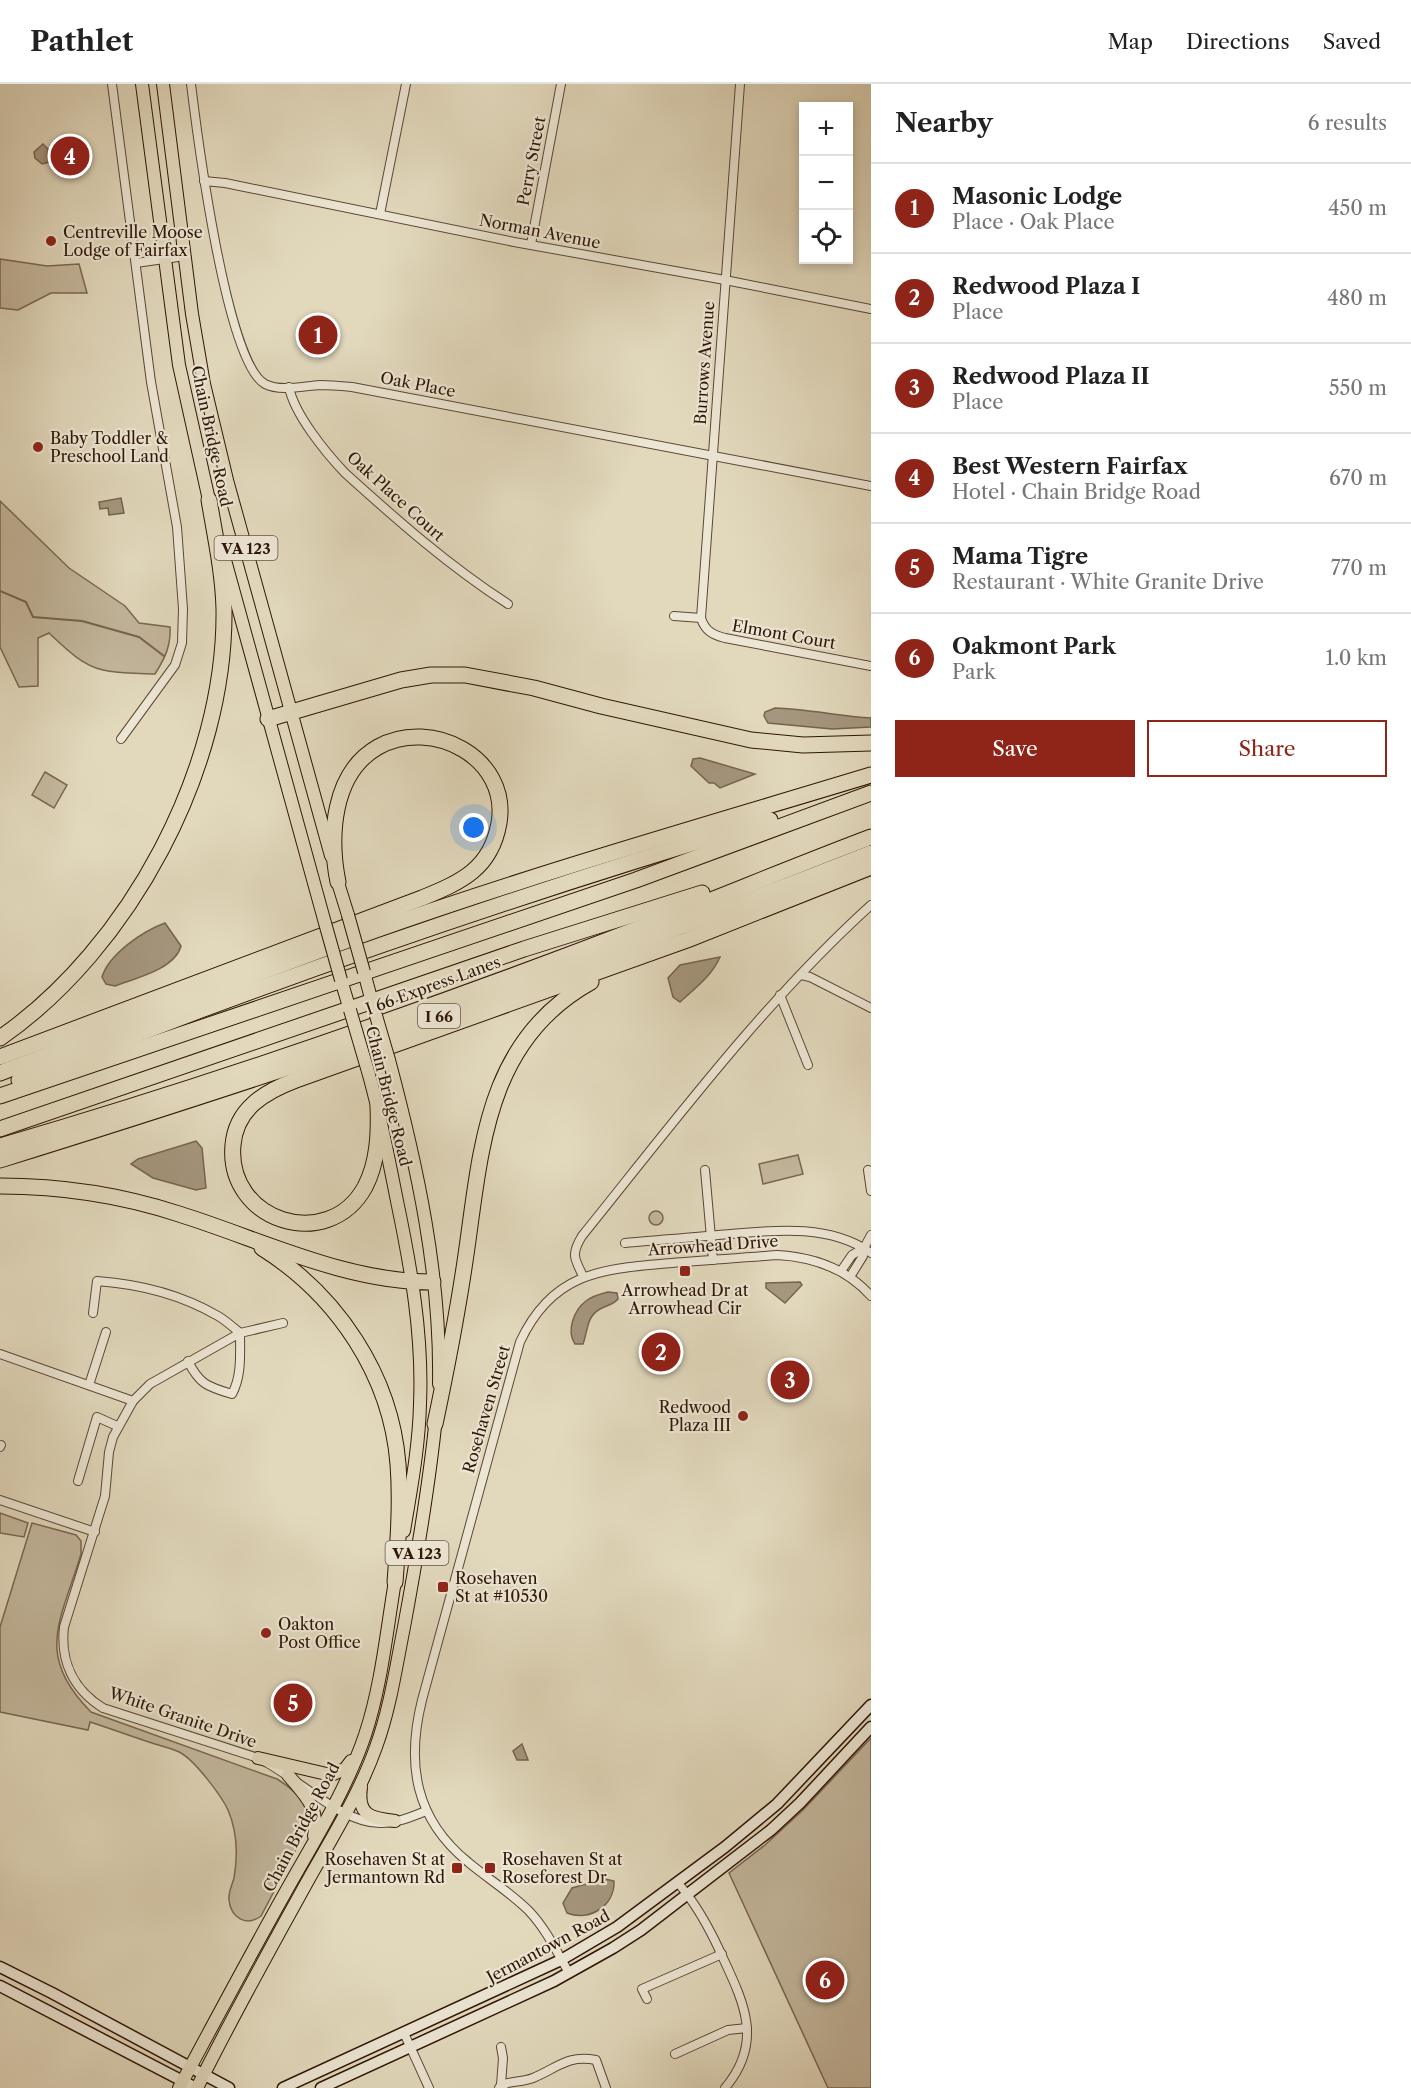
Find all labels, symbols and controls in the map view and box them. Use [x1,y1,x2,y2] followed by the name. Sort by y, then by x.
[30,24,133,58] text: Pathlet
[1108,29,1153,54] text: Map
[1186,29,1290,54] text: Directions
[1323,29,1381,54] text: Saved
[799,102,853,264] map controls
[799,102,853,156] button: +
[895,107,993,139] text: Nearby
[1308,111,1387,135] text: 6 results
[513,114,550,207] street label: Perry Street
[50,134,90,178] pin: 4
[799,156,853,210] button: −
[952,183,1122,210] text: Masonic Lodge
[910,196,919,220] text: 1
[1328,196,1387,220] text: 450 m
[478,209,602,253] street label: Norman Avenue
[799,210,853,264] button: locate
[952,210,1115,234] text: Place · Oak Place
[63,222,203,260] place label: Centreville Moose Lodge of Fairfax
[44,234,58,248] marker: Centreville Moose Lodge of Fairfax
[952,273,1140,300] text: Redwood Plaza I
[909,286,920,310] text: 2
[1327,286,1387,310] text: 480 m
[690,300,718,426] street label: Burrows Avenue
[952,300,1003,324] text: Place
[298,312,338,358] pin: 1
[952,363,1150,390] text: Redwood Plaza II
[187,364,237,509] street label: Chain Bridge Road
[379,367,457,401] street label: Oak Place
[909,376,920,400] text: 3
[1329,376,1387,400] text: 550 m
[952,390,1003,414] text: Place
[50,428,169,466] place label: Baby Toddler & Preschool Land
[31,440,45,454] marker: Baby Toddler & Preschool Land
[343,447,449,545] street label: Oak Place Court
[952,453,1188,480] text: Best Western Fairfax
[909,466,920,490] text: 4
[1329,466,1387,490] text: 670 m
[952,480,1201,504] text: Hotel · Chain Bridge Road
[214,536,278,560] road number: VA 123
[952,543,1088,570] text: Mama Tigre
[909,556,920,580] text: 5
[1331,556,1387,580] text: 770 m
[952,570,1264,594] text: Restaurant · White Granite Drive
[731,615,838,653] street label: Elmont Court
[952,633,1116,660] text: Oakmont Park
[909,646,920,670] text: 6
[1326,646,1387,670] text: 1.0 km
[952,660,995,684] text: Park
[895,720,1135,777] button: Save
[1147,720,1387,777] button: Share
[459,813,488,842] your location
[363,952,503,1018] street label: I 66 Express Lanes
[418,1004,460,1028] road number: I 66
[362,1024,416,1168] street label: Chain Bridge Road
[646,1230,779,1260] street label: Arrowhead Drive
[678,1264,692,1278] marker: Arrowhead Dr at Arrowhead Cir
[621,1280,749,1318] place label: Arrowhead Dr at Arrowhead Cir
[642,1330,680,1374] pin: 2
[458,1342,514,1475] street label: Rosehaven Street
[770,1358,810,1402] pin: 3
[659,1397,731,1435] place label: Redwood Plaza III
[736,1409,750,1423] marker: Redwood Plaza III
[386,1541,448,1565] road number: VA 123
[455,1568,548,1606] place label: Rosehaven St at #10530
[436,1580,450,1594] marker: Rosehaven St at #10530
[278,1614,361,1652] place label: Oakton Post Office
[259,1626,273,1640] marker: Oakton Post Office
[274,1680,312,1726] pin: 5
[106,1682,260,1752] street label: White Granite Drive
[258,1759,344,1895] street label: Chain Bridge Road
[324,1849,445,1887] place label: Rosehaven St at Jermantown Rd
[502,1849,623,1887] place label: Rosehaven St at Roseforest Dr
[450,1861,464,1875] marker: Rosehaven St at Jermantown Rd
[483,1861,497,1875] marker: Rosehaven St at Roseforest Dr
[480,1905,613,1988] street label: Jermantown Road
[806,1958,844,2002] pin: 6

